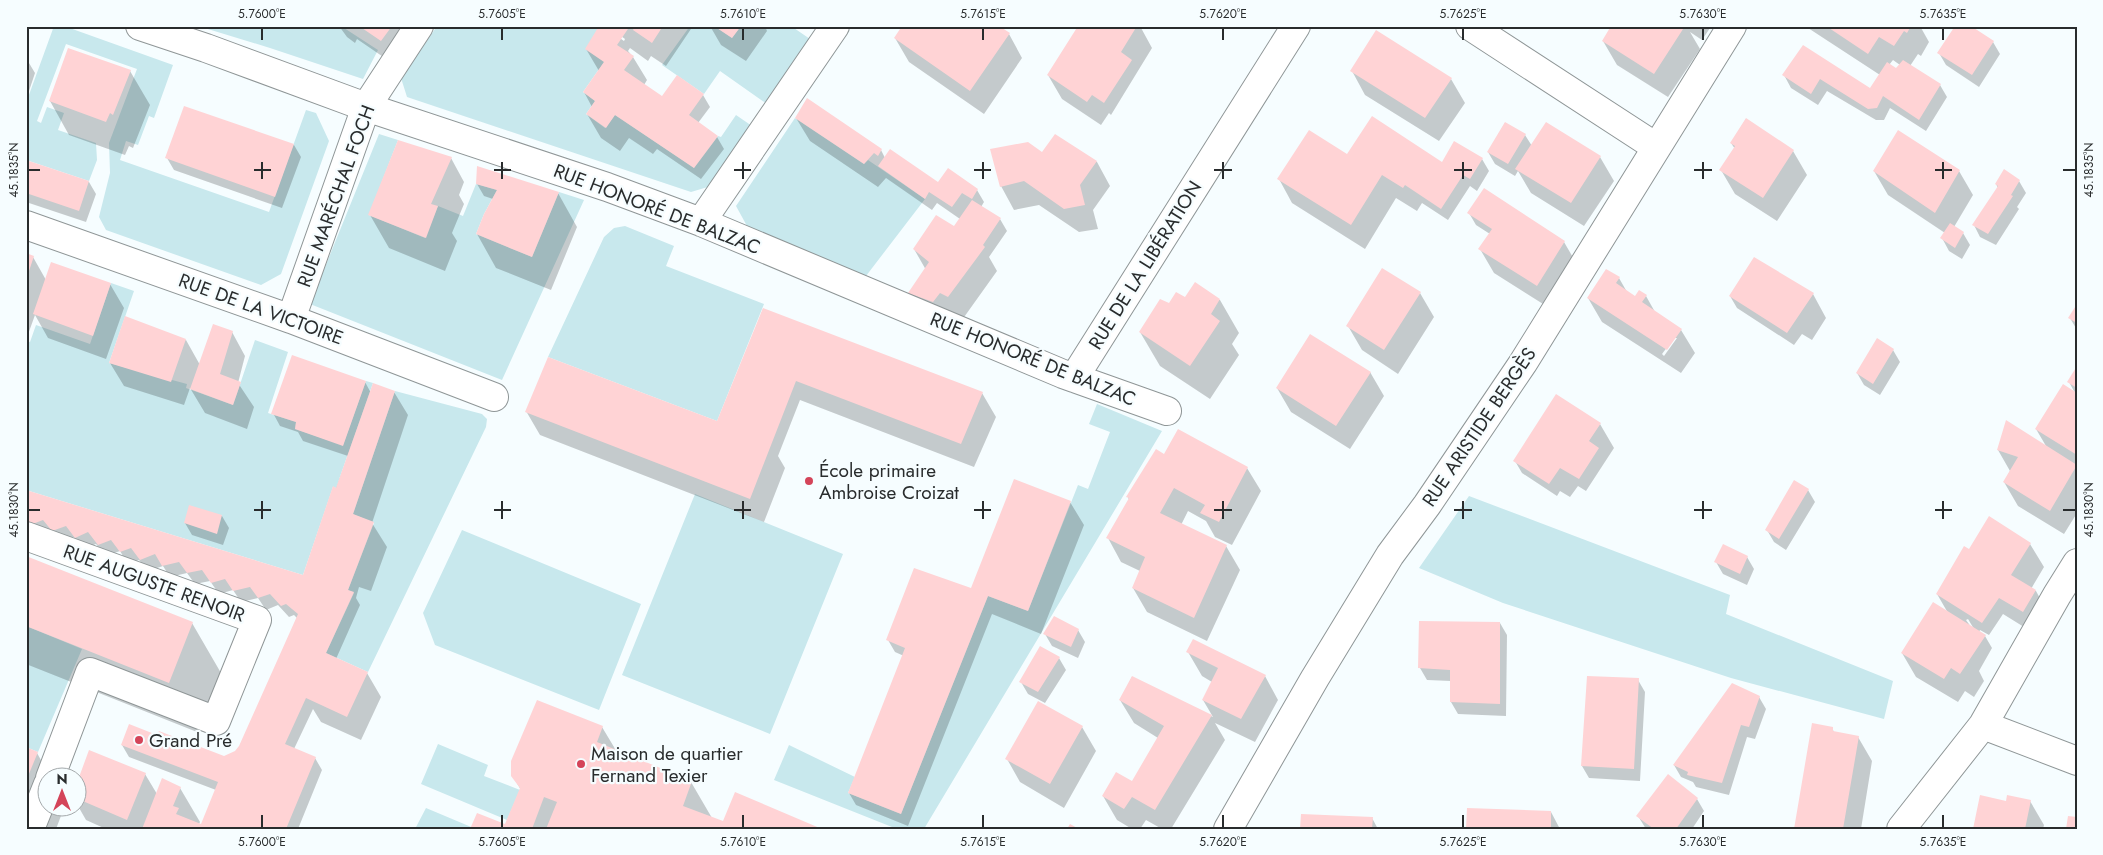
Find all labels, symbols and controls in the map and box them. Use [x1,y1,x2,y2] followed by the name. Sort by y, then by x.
[238,5,286,23] text: 5.7600°E
[478,5,526,23] text: 5.7605°E
[720,5,766,23] text: 5.7610°E
[960,5,1006,23] text: 5.7615°E
[1199,5,1247,23] text: 5.7620°E
[1439,5,1487,23] text: 5.7625°E
[1679,5,1727,23] text: 5.7630°E
[1920,5,1966,23] text: 5.7635°E
[290,101,382,291] street label: RUE MARÉCHAL FOCH
[5,142,23,198] text: 45.1835°N
[2080,142,2098,198] text: 45.1835°N
[550,157,764,261] street label: RUE HONORÉ DE BALZAC
[1082,175,1208,355] street label: RUE DE LA LIBÉRATION
[175,267,347,351] street label: RUE DE LA VICTOIRE
[926,305,1140,413] street label: RUE HONORÉ DE BALZAC
[1416,342,1542,512] street label: RUE ARISTIDE BERGÈS
[819,457,959,506] place label: École primaire Ambroise Croizat
[803,475,815,487] marker: École primaire Ambroise Croizat
[5,482,23,538] text: 45.1830°N
[2080,482,2098,538] text: 45.1830°N
[60,538,249,629] street label: RUE AUGUSTE RENOIR
[149,727,232,754] place label: Grand Pré
[133,734,145,746] marker: Grand Pré
[591,740,743,789] place label: Maison de quartier Fernand Texier
[575,758,587,770] marker: Maison de quartier Fernand Texier
[38,768,88,818] north arrow
[56,769,68,789] text: N
[238,833,286,851] text: 5.7600°E
[478,833,526,851] text: 5.7605°E
[720,833,766,851] text: 5.7610°E
[960,833,1006,851] text: 5.7615°E
[1199,833,1247,851] text: 5.7620°E
[1439,833,1487,851] text: 5.7625°E
[1679,833,1727,851] text: 5.7630°E
[1920,833,1966,851] text: 5.7635°E

